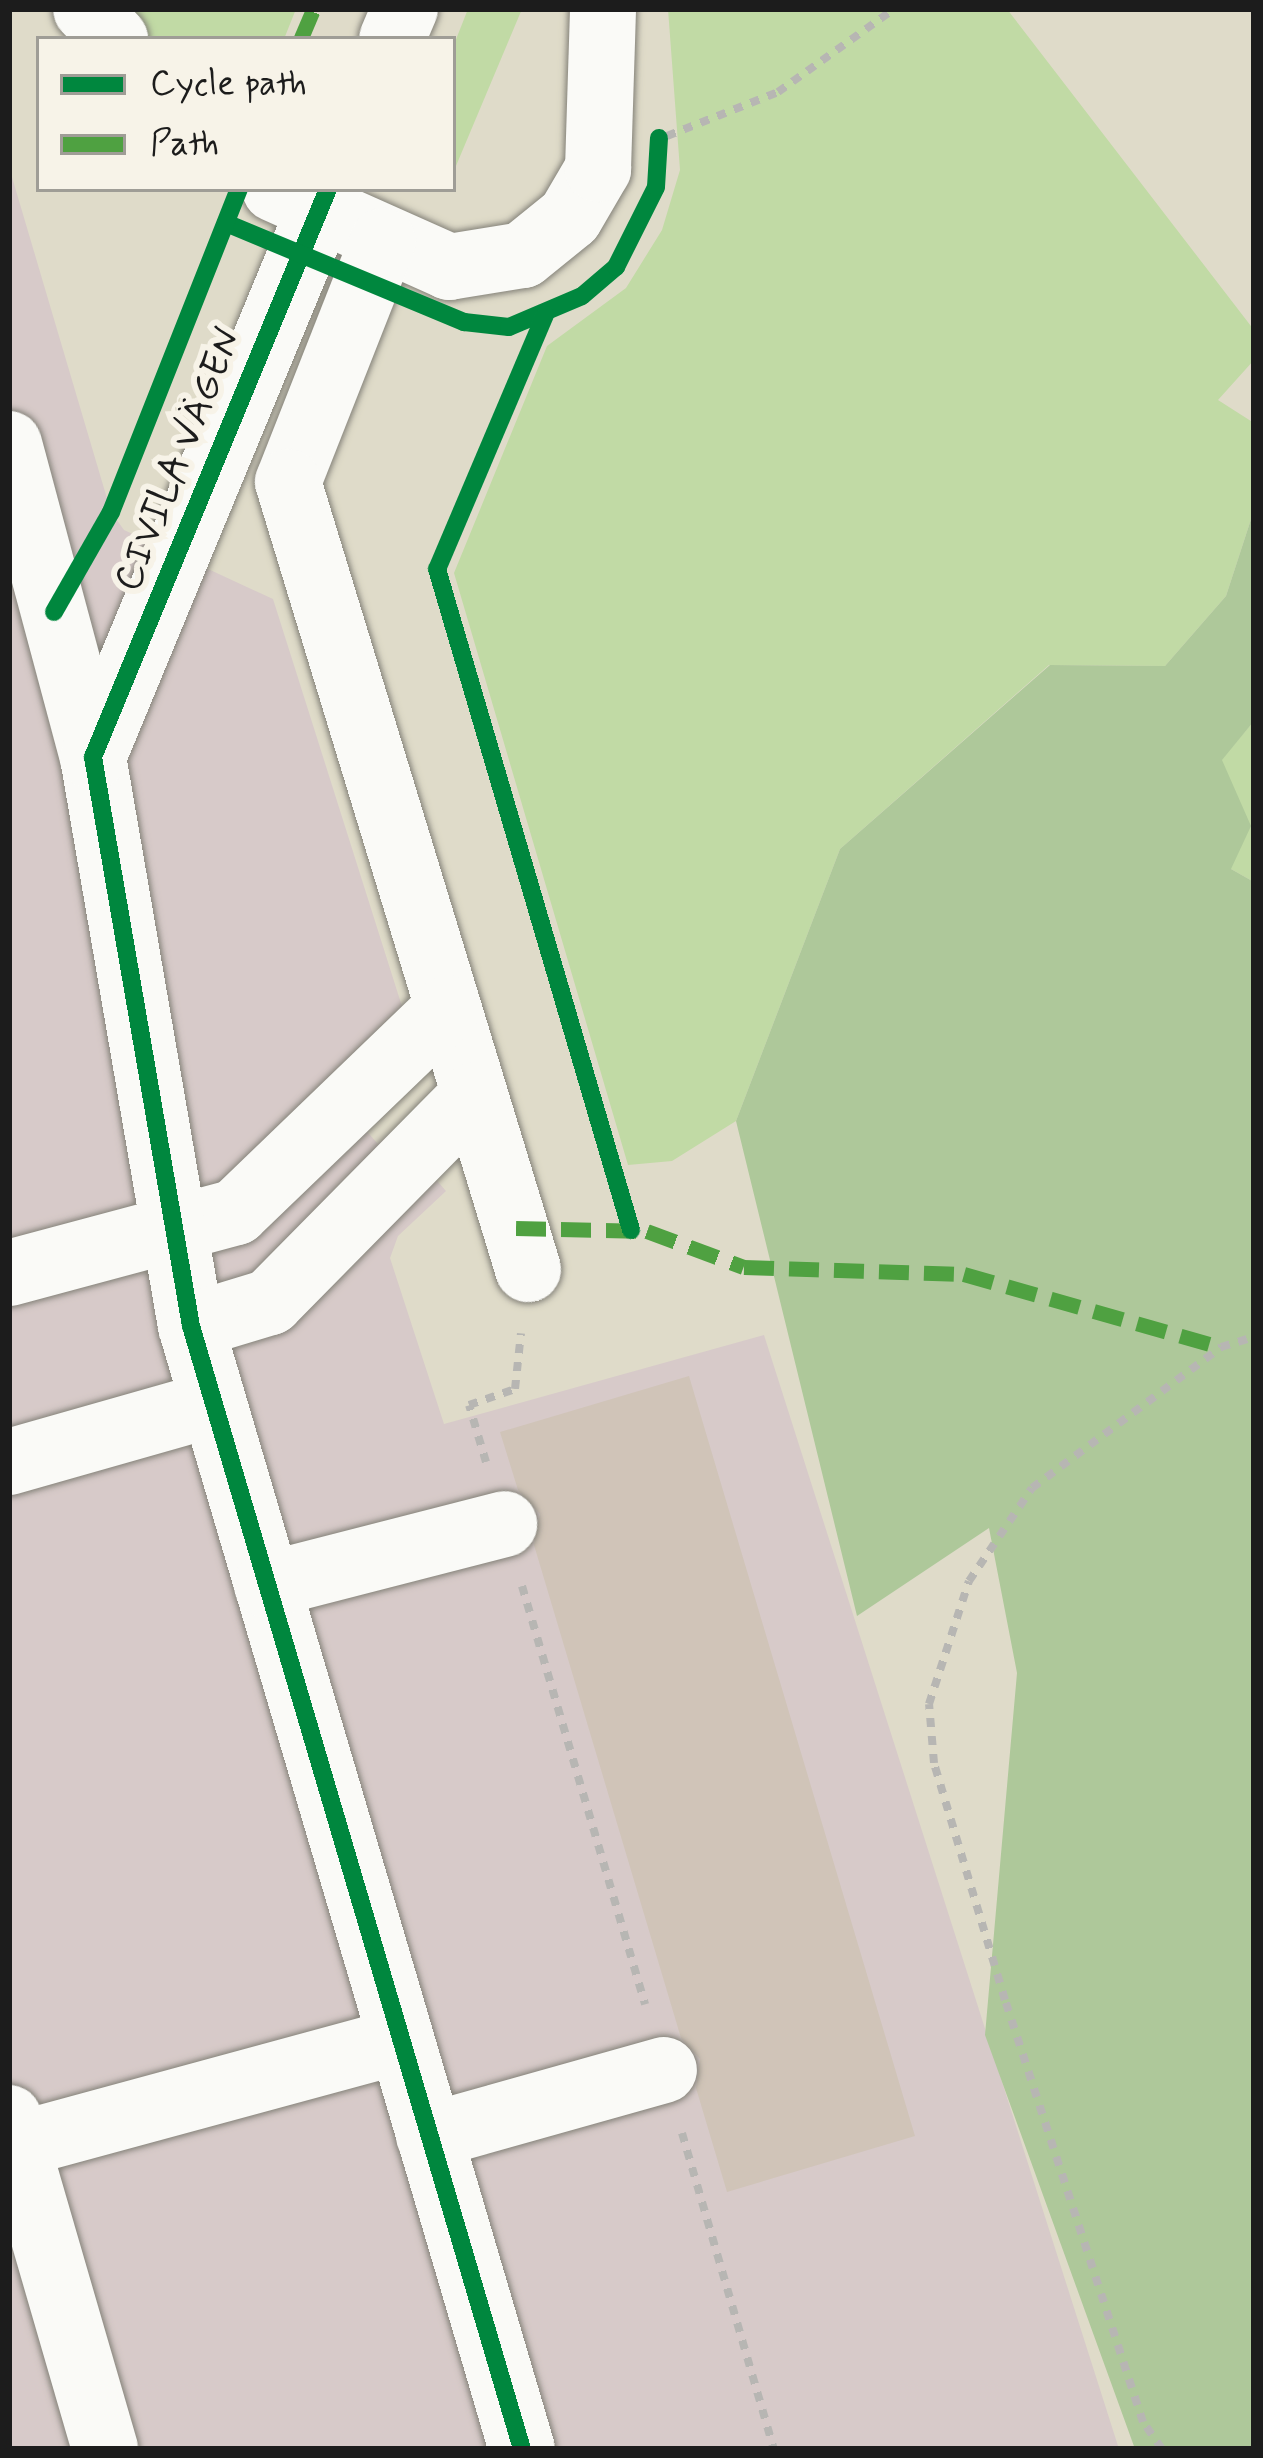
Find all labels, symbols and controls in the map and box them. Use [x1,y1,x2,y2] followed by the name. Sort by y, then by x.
[36,36,456,192] legend
[150,61,307,108] text: Cycle path
[150,121,219,168] text: Path
[106,321,254,599] street label: CIVILA VÄGEN

